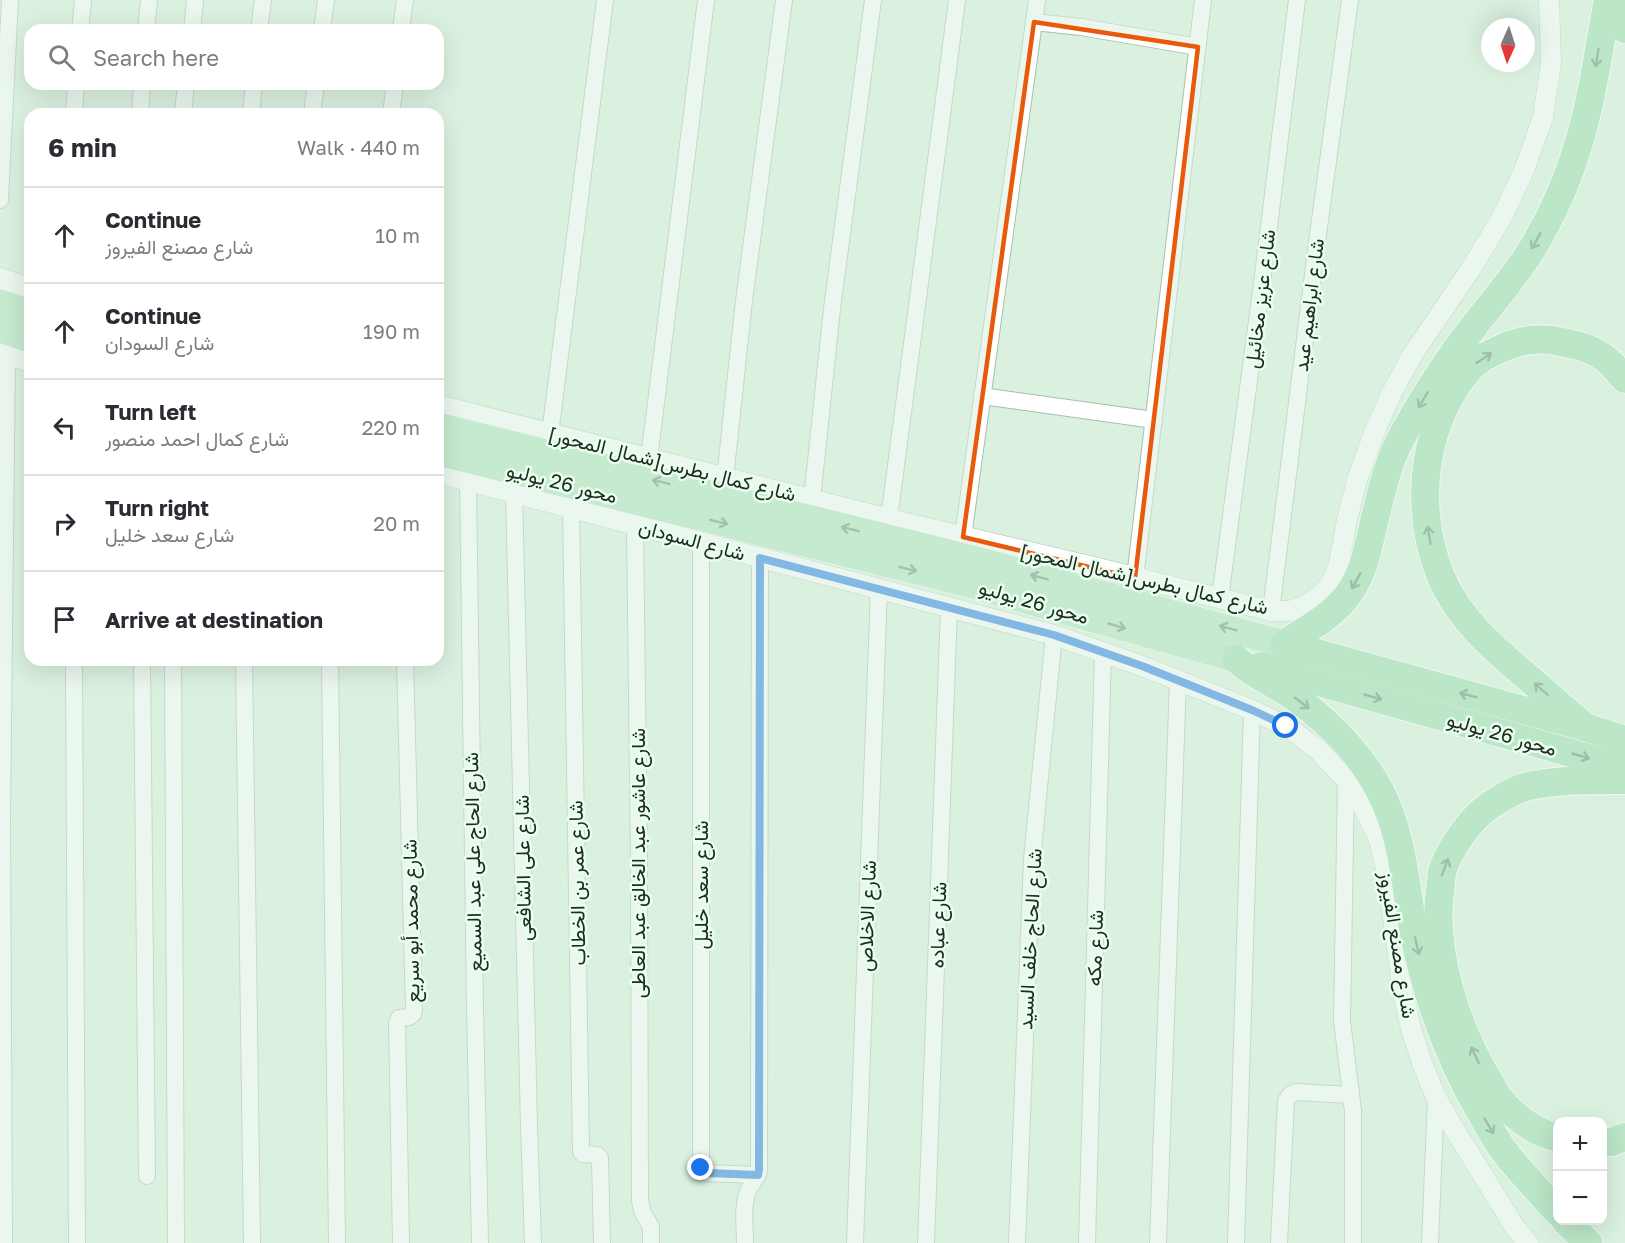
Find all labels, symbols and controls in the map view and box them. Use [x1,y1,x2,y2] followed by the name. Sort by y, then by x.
[1481,18,1535,72] north arrow
[24,24,444,90] search box
[45,41,78,74] icon: search
[93,44,219,71] text: Search here
[1592,47,1603,67] one-way arrow
[48,132,117,163] text: 6 min
[297,135,420,159] text: Walk · 440 m
[105,206,201,233] text: Continue
[48,219,81,252] icon: ahead
[375,223,420,247] text: 10 m
[1239,228,1282,370] street label: شارع عزيز مخائيل
[1530,232,1542,249] one-way arrow
[105,234,253,258] text: شارع مصنع الفيروز
[1288,237,1331,373] street label: شارع ابراهيم عيد
[105,302,201,329] text: Continue
[48,315,81,348] icon: ahead
[363,319,420,343] text: 190 m
[105,330,214,354] text: شارع السودان
[1475,352,1492,365] one-way arrow
[1417,391,1429,408] one-way arrow
[105,398,196,425] text: Turn left
[48,411,81,444] icon: left
[362,415,420,439] text: 220 m
[545,421,799,508] street label: شارع كمال بطرس[شمال المحور]
[105,426,289,450] text: شارع كمال احمد منصور
[504,457,620,509] street label: محور 26 يوليو
[652,475,671,487] one-way arrow
[105,494,209,521] text: Turn right
[48,507,81,540] icon: right
[373,511,420,535] text: 20 m
[636,513,748,568] street label: شارع السودان
[709,517,728,529] one-way arrow
[105,522,234,546] text: شارع سعد خليل
[841,522,860,534] one-way arrow
[1423,526,1434,545] one-way arrow
[1017,538,1271,621] street label: شارع كمال بطرس[شمال المحور]
[898,564,917,576] one-way arrow
[1030,571,1049,583] one-way arrow
[1349,572,1361,589] one-way arrow
[976,574,1092,630] street label: محور 26 يوليو
[48,603,81,636] icon: arrive
[105,606,323,633] text: Arrive at destination
[1107,620,1126,632] one-way arrow
[1218,622,1237,633] one-way arrow
[1534,682,1549,696] one-way arrow
[1459,688,1478,700] one-way arrow
[1363,692,1382,704] one-way arrow
[1293,697,1309,710] one-way arrow
[1444,706,1560,762] street label: محور 26 يوليو
[1272,712,1298,738] route start
[625,728,652,998] street label: شارع عاشور عبد الخالق عبد العاطى
[1571,751,1590,762] one-way arrow
[458,752,489,972] street label: شارع الحاج على عبد السميع
[509,795,538,941] street label: شارع على الشافعى
[563,800,592,966] street label: شارع عمر بن الخطاب
[688,820,715,950] street label: شارع سعد خليل
[397,839,426,1003] street label: شارع محمد أبو سريع
[1012,848,1049,1030] street label: شارع الحاج خلف السيد
[1440,858,1451,877] one-way arrow
[852,860,883,972] street label: شارع الاخلاص
[1372,869,1422,1020] street label: شارع مصنع الفيروز
[923,881,954,969] street label: شارع عباده
[1081,909,1110,987] street label: شارع مكه
[1412,936,1424,955] one-way arrow
[1468,1047,1480,1065] one-way arrow
[1483,1117,1495,1134] one-way arrow
[1553,1117,1607,1225] map controls
[1553,1117,1607,1171] button: +
[687,1154,713,1180] route end
[1553,1171,1607,1225] button: −

